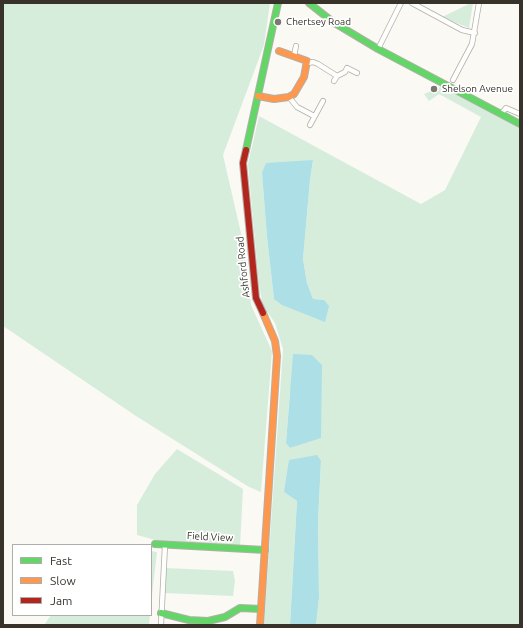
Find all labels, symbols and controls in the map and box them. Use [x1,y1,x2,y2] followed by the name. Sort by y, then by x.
[286,16,351,28] place label: Chertsey Road
[273,17,283,27] marker: Chertsey Road
[442,83,513,95] place label: Shelson Avenue
[429,84,439,94] marker: Shelson Avenue
[234,236,252,298] street label: Ashford Road
[187,530,233,544] street label: Field View
[12,544,152,616] legend
[50,554,72,567] text: Fast
[50,574,76,587] text: Slow
[50,594,72,607] text: Jam

